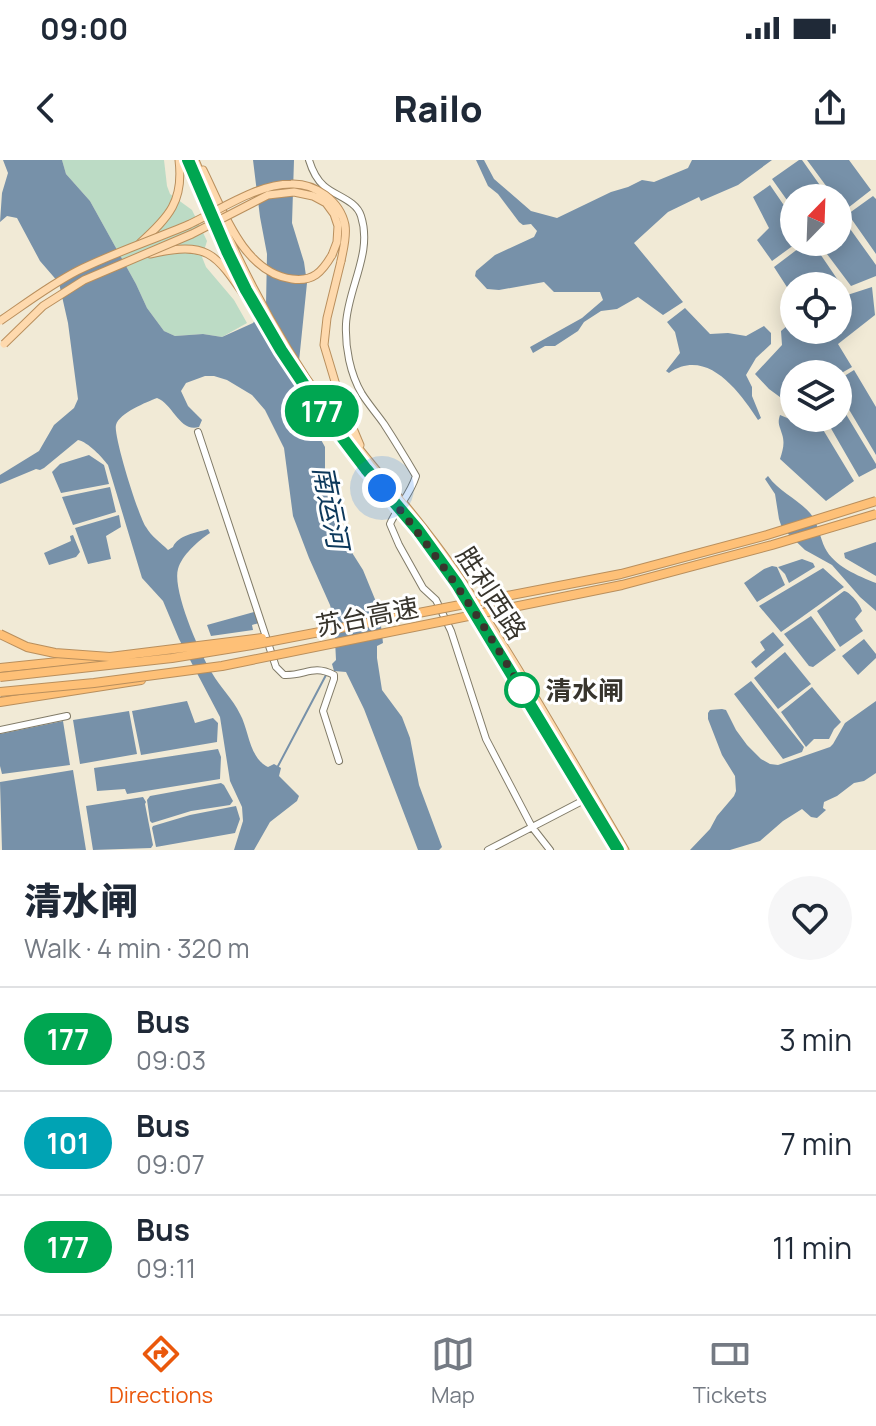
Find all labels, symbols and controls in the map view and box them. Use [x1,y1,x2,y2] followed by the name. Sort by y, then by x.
[40,8,128,49] text: 09:00
[394,84,483,133] text: Railo
[24,86,68,130] icon: back
[808,86,852,130] icon: share
[780,184,852,256] north arrow
[780,184,852,432] map controls
[780,272,852,344] button: locate
[780,360,852,432] button: layers
[276,385,368,437] line badge: 177
[301,392,343,430] text: 177
[305,462,360,557] water label: 南运河
[362,468,402,508] your location
[449,540,535,646] street label: 胜利西路
[313,588,421,644] street label: 苏台高速
[546,672,624,708] place label: 清水闸
[505,673,539,707] marker: 清水闸
[24,874,138,926] text: 清水闸
[768,876,852,960] button: heart
[24,930,250,966] text: Walk · 4 min · 320 m
[136,1001,190,1042] text: Bus
[779,1019,852,1060] text: 3 min
[47,1020,89,1058] text: 177
[136,1042,206,1078] text: 09:03
[136,1105,190,1146] text: Bus
[781,1123,852,1164] text: 7 min
[47,1124,89,1162] text: 101
[136,1146,205,1182] text: 09:07
[136,1209,190,1250] text: Bus
[772,1227,852,1268] text: 11 min
[47,1228,89,1266] text: 177
[136,1250,196,1286] text: 09:11
[109,1332,213,1410] tab: Directions
[431,1332,475,1410] tab: Map
[693,1332,767,1410] tab: Tickets

